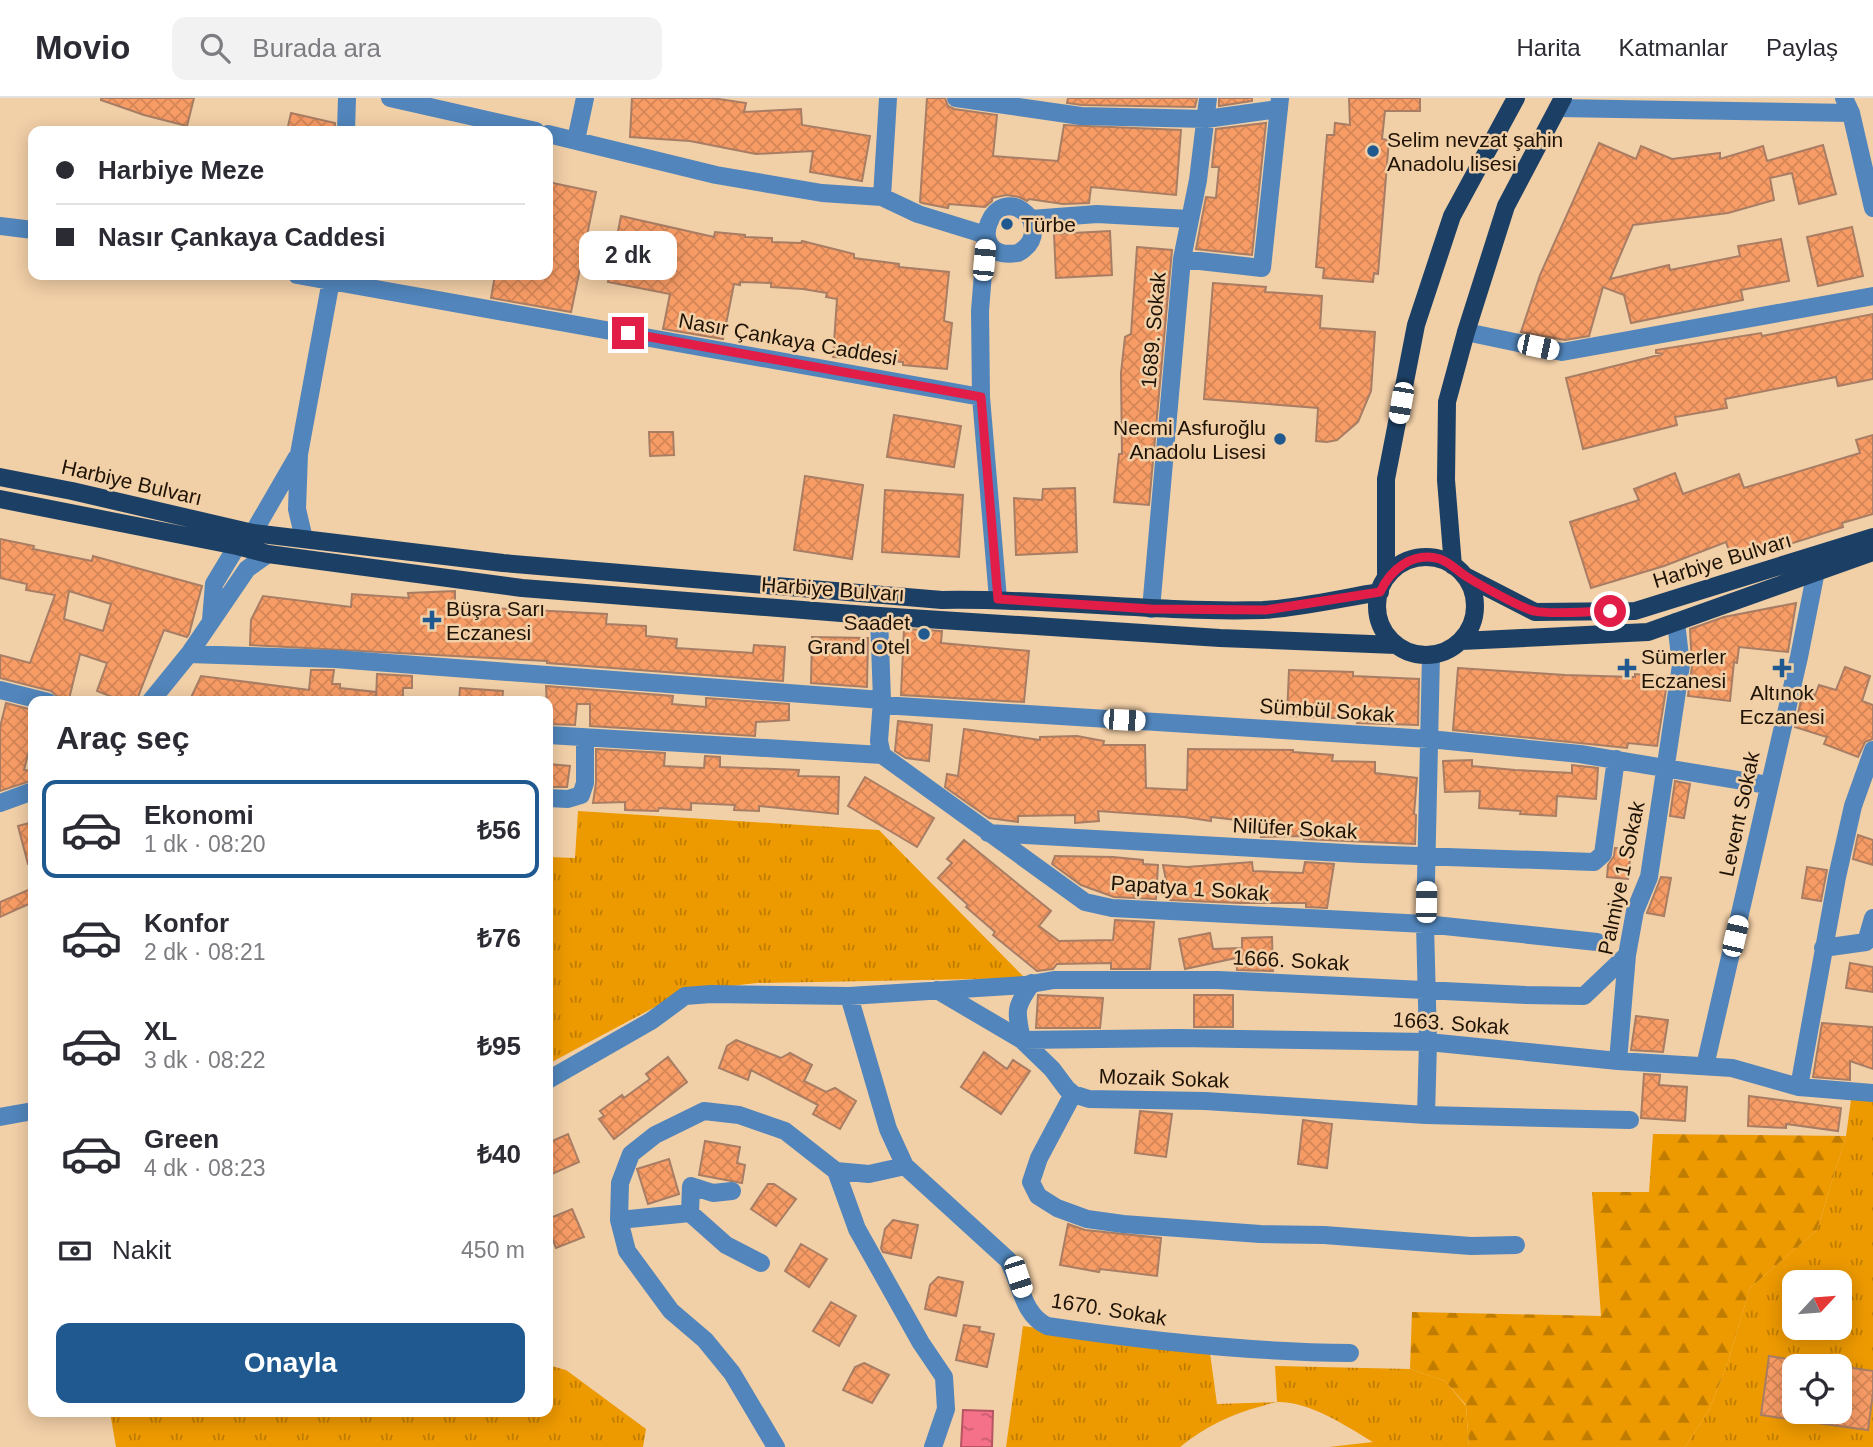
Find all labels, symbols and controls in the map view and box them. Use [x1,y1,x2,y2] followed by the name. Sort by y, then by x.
[172,17,662,80] search box
[35,29,130,66] text: Movio
[196,29,234,67] icon: search
[252,33,381,63] text: Burada ara
[1517,34,1581,61] text: Harita
[1619,34,1728,61] text: Katmanlar
[1766,34,1838,61] text: Paylaş
[1387,128,1563,175] place label: Selim nevzat şahin Anadolu lisesi
[1365,143,1381,159] marker: Selim nevzat şahin Anadolu lisesi
[98,155,264,185] text: Harbiye Meze
[1021,213,1076,236] place label: Türbe
[999,216,1015,232] marker: Türbe
[98,222,386,252] text: Nasır Çankaya Caddesi
[579,232,677,280] callout: 2 dk
[972,238,997,282] car
[605,242,651,268] text: 2 dk
[1136,270,1170,389] street label: 1689. Sokak
[677,308,899,370] street label: Nasır Çankaya Caddesi
[612,317,644,349] route end
[1516,332,1561,362] car
[1388,380,1415,426] car
[1113,416,1266,463] place label: Necmi Asfuroğlu Anadolu Lisesi
[1272,431,1288,447] marker: Necmi Asfuroğlu Anadolu Lisesi
[59,455,205,509] street label: Harbiye Bulvarı
[1650,528,1794,592] street label: Harbiye Bulvarı
[761,573,905,605] street label: Harbiye Bulvarı
[1594,595,1626,627] route start
[446,597,545,644] place label: Büşra Sarı Eczanesi
[807,611,910,658] place label: Saadet Grand Otel
[424,612,440,628] marker: Büşra Sarı Eczanesi
[916,626,932,642] marker: Saadet Grand Otel
[1641,645,1726,692] place label: Sümerler Eczanesi
[1619,660,1635,676] marker: Sümerler Eczanesi
[1774,660,1790,676] marker: Altınok Eczanesi
[1739,681,1825,728] place label: Altınok Eczanesi
[1259,694,1396,726] street label: Sümbül Sokak
[1103,708,1146,732] car
[56,720,189,756] text: Araç seç
[1715,749,1764,879] street label: Levent Sokak
[60,798,123,861] icon: car
[1593,799,1649,957] street label: Palmiye 1 Sokak
[144,800,254,830] text: Ekonomi
[1232,813,1358,843] street label: Nilüfer Sokak
[477,815,521,845] text: ₺56
[144,831,265,857] text: 1 dk · 08:20
[1110,871,1270,905] street label: Papatya 1 Sokak
[1416,881,1437,923] car
[60,906,123,969] icon: car
[144,908,229,938] text: Konfor
[1721,913,1750,959] car
[477,923,521,953] text: ₺76
[144,939,265,965] text: 2 dk · 08:21
[1232,945,1350,975] street label: 1666. Sokak
[1392,1007,1511,1039] street label: 1663. Sokak
[60,1014,123,1077] icon: car
[144,1016,177,1046] text: XL
[477,1031,521,1061] text: ₺95
[144,1047,265,1073] text: 3 dk · 08:22
[1098,1064,1230,1092] street label: Mozaik Sokak
[60,1122,123,1185] icon: car
[144,1124,219,1154] text: Green
[477,1139,521,1169] text: ₺40
[144,1155,265,1181] text: 4 dk · 08:23
[56,1232,94,1270] icon: cash
[112,1235,171,1265] text: Nakit
[461,1237,525,1263] text: 450 m
[1002,1254,1035,1300] car
[1782,1270,1852,1340] north arrow
[1782,1270,1852,1424] map controls
[1050,1289,1169,1330] street label: 1670. Sokak
[56,1323,525,1403] button: Onayla
[1782,1354,1852,1424] button: locate

